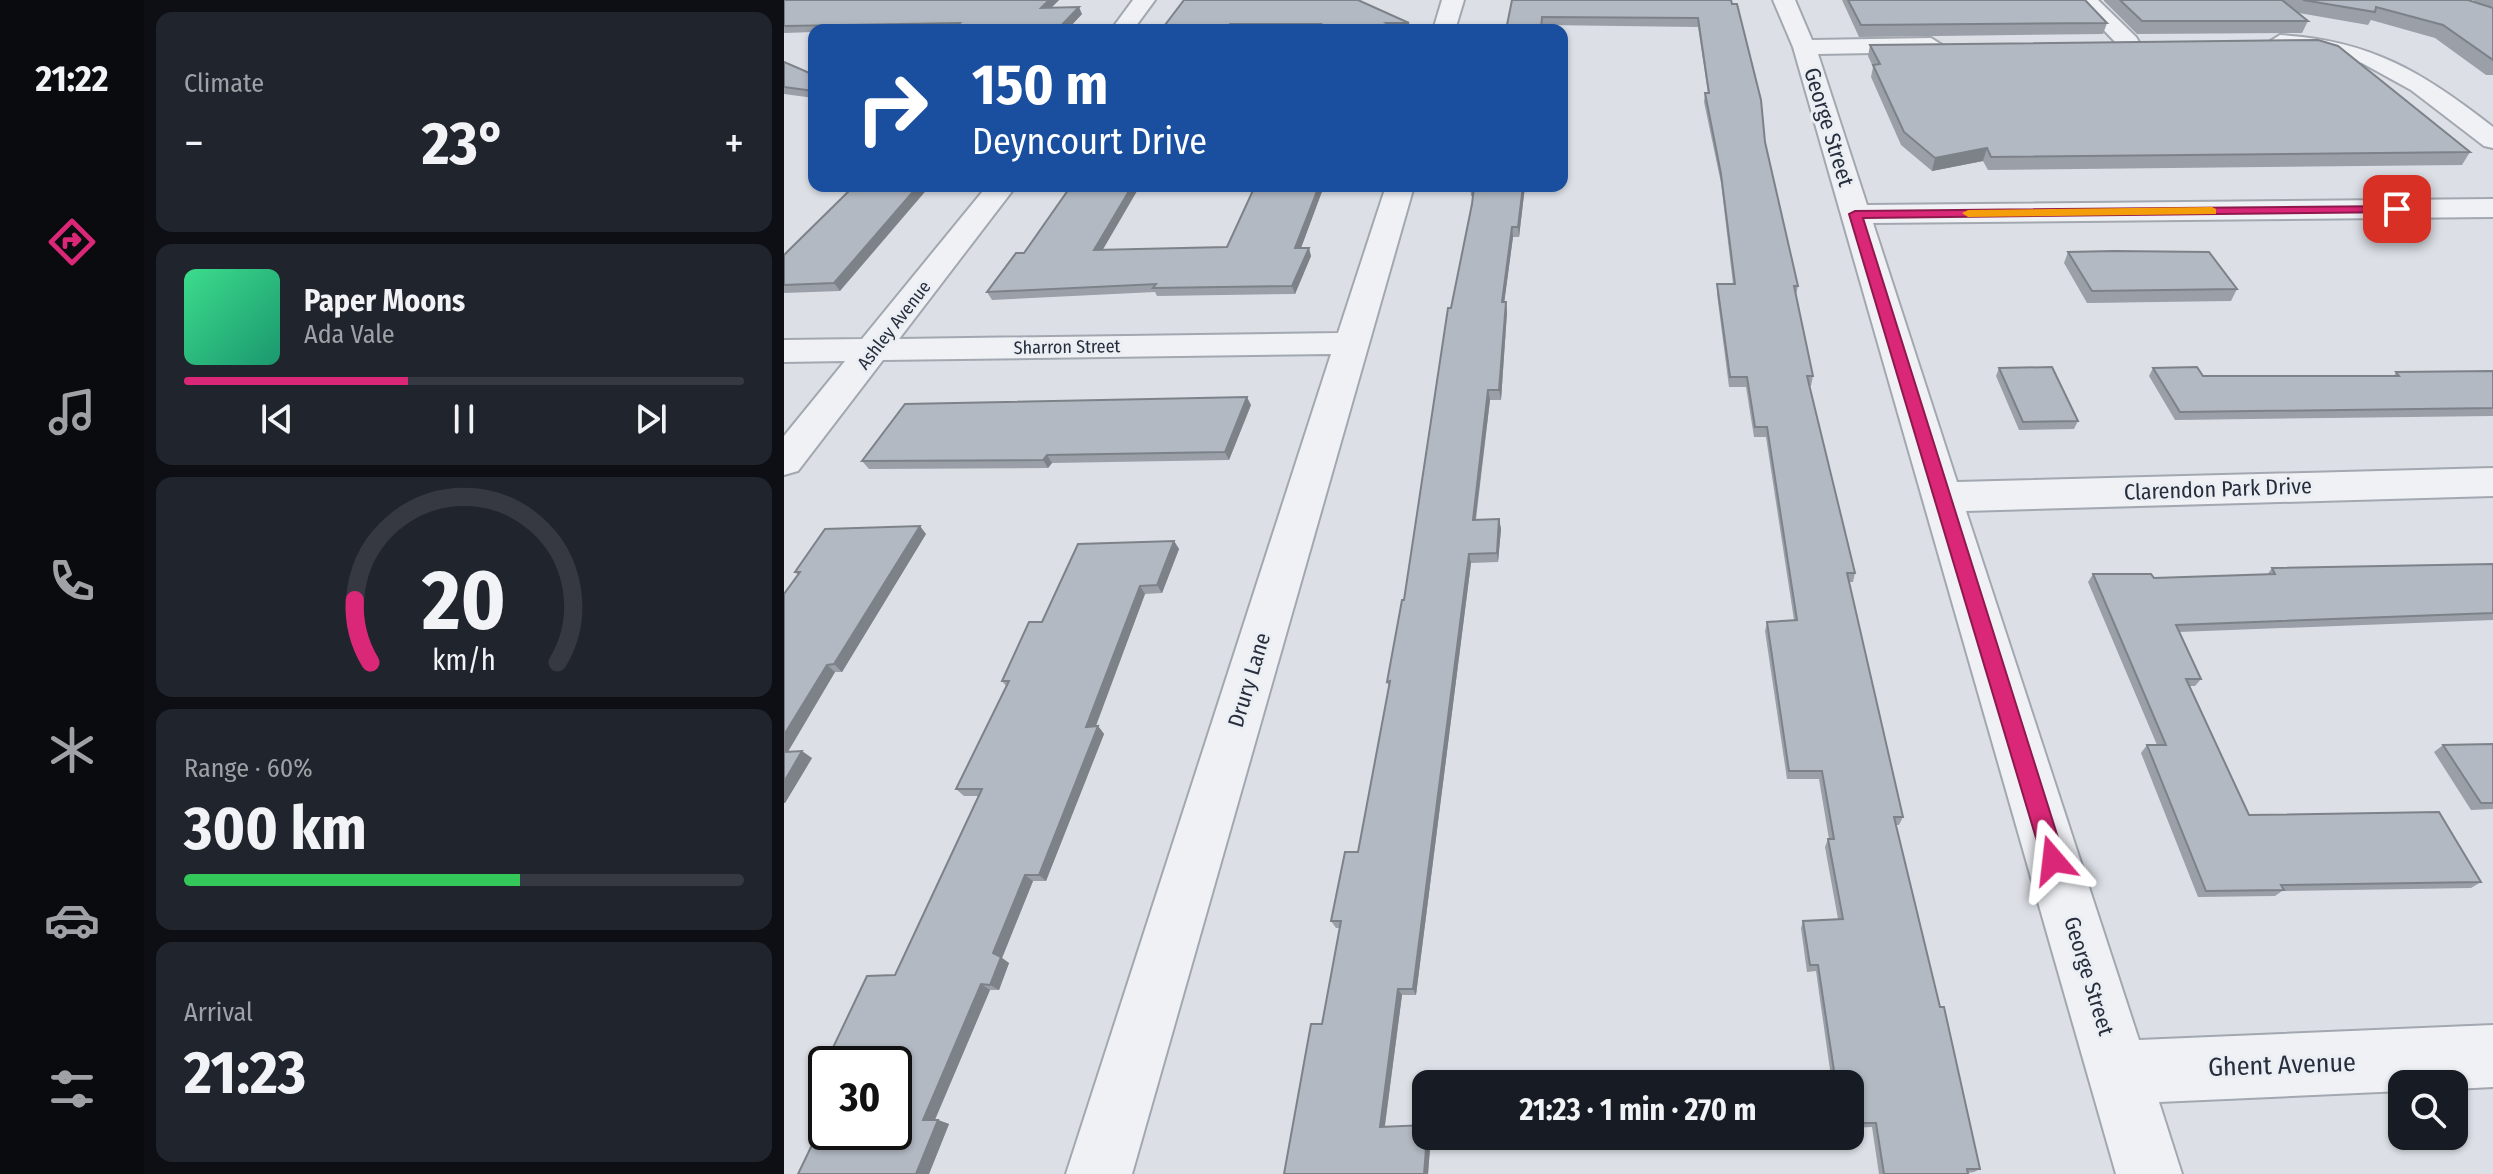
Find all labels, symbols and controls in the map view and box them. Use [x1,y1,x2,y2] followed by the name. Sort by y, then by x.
[972,52,1108,119] text: 150 m
[840,56,944,160] icon: right
[36,57,108,101] text: 21:22
[1798,64,1860,190] street label: George Street
[184,68,264,99] text: Climate
[422,108,506,180] text: 23°
[184,117,204,170] text: −
[724,117,744,170] text: +
[972,120,1207,164] text: Deyncourt Drive
[2363,175,2431,243] pin
[2375,187,2419,231] icon: arrive
[44,214,100,270] icon: directions
[853,276,936,374] street label: Ashley Avenue
[304,283,465,319] text: Paper Moons
[304,319,395,350] text: Ada Vale
[1013,335,1121,359] street label: Sharron Street
[44,384,100,440] icon: music
[255,397,299,441] icon: previous
[442,397,486,441] icon: pause
[629,397,673,441] icon: next
[2124,472,2312,506] street label: Clarendon Park Drive
[421,551,506,651] text: 20
[44,553,100,609] icon: phone
[1222,629,1276,731] street label: Drury Lane
[432,643,496,678] text: km/h
[44,722,100,778] icon: climate
[184,753,313,784] text: Range · 60%
[184,793,367,865] text: 300 km
[2011,818,2095,902] position arrow
[44,892,100,948] icon: car
[2058,913,2120,1039] street label: George Street
[184,997,253,1028] text: Arrival
[184,1037,306,1109] text: 21:23
[808,1046,912,1150] speed limit sign: 30
[2208,1047,2356,1083] street label: Ghent Avenue
[44,1061,100,1117] icon: filters
[2388,1070,2468,1150] map controls
[2388,1070,2468,1150] button: search
[1520,1092,1756,1128] text: 21:23 · 1 min · 270 m

